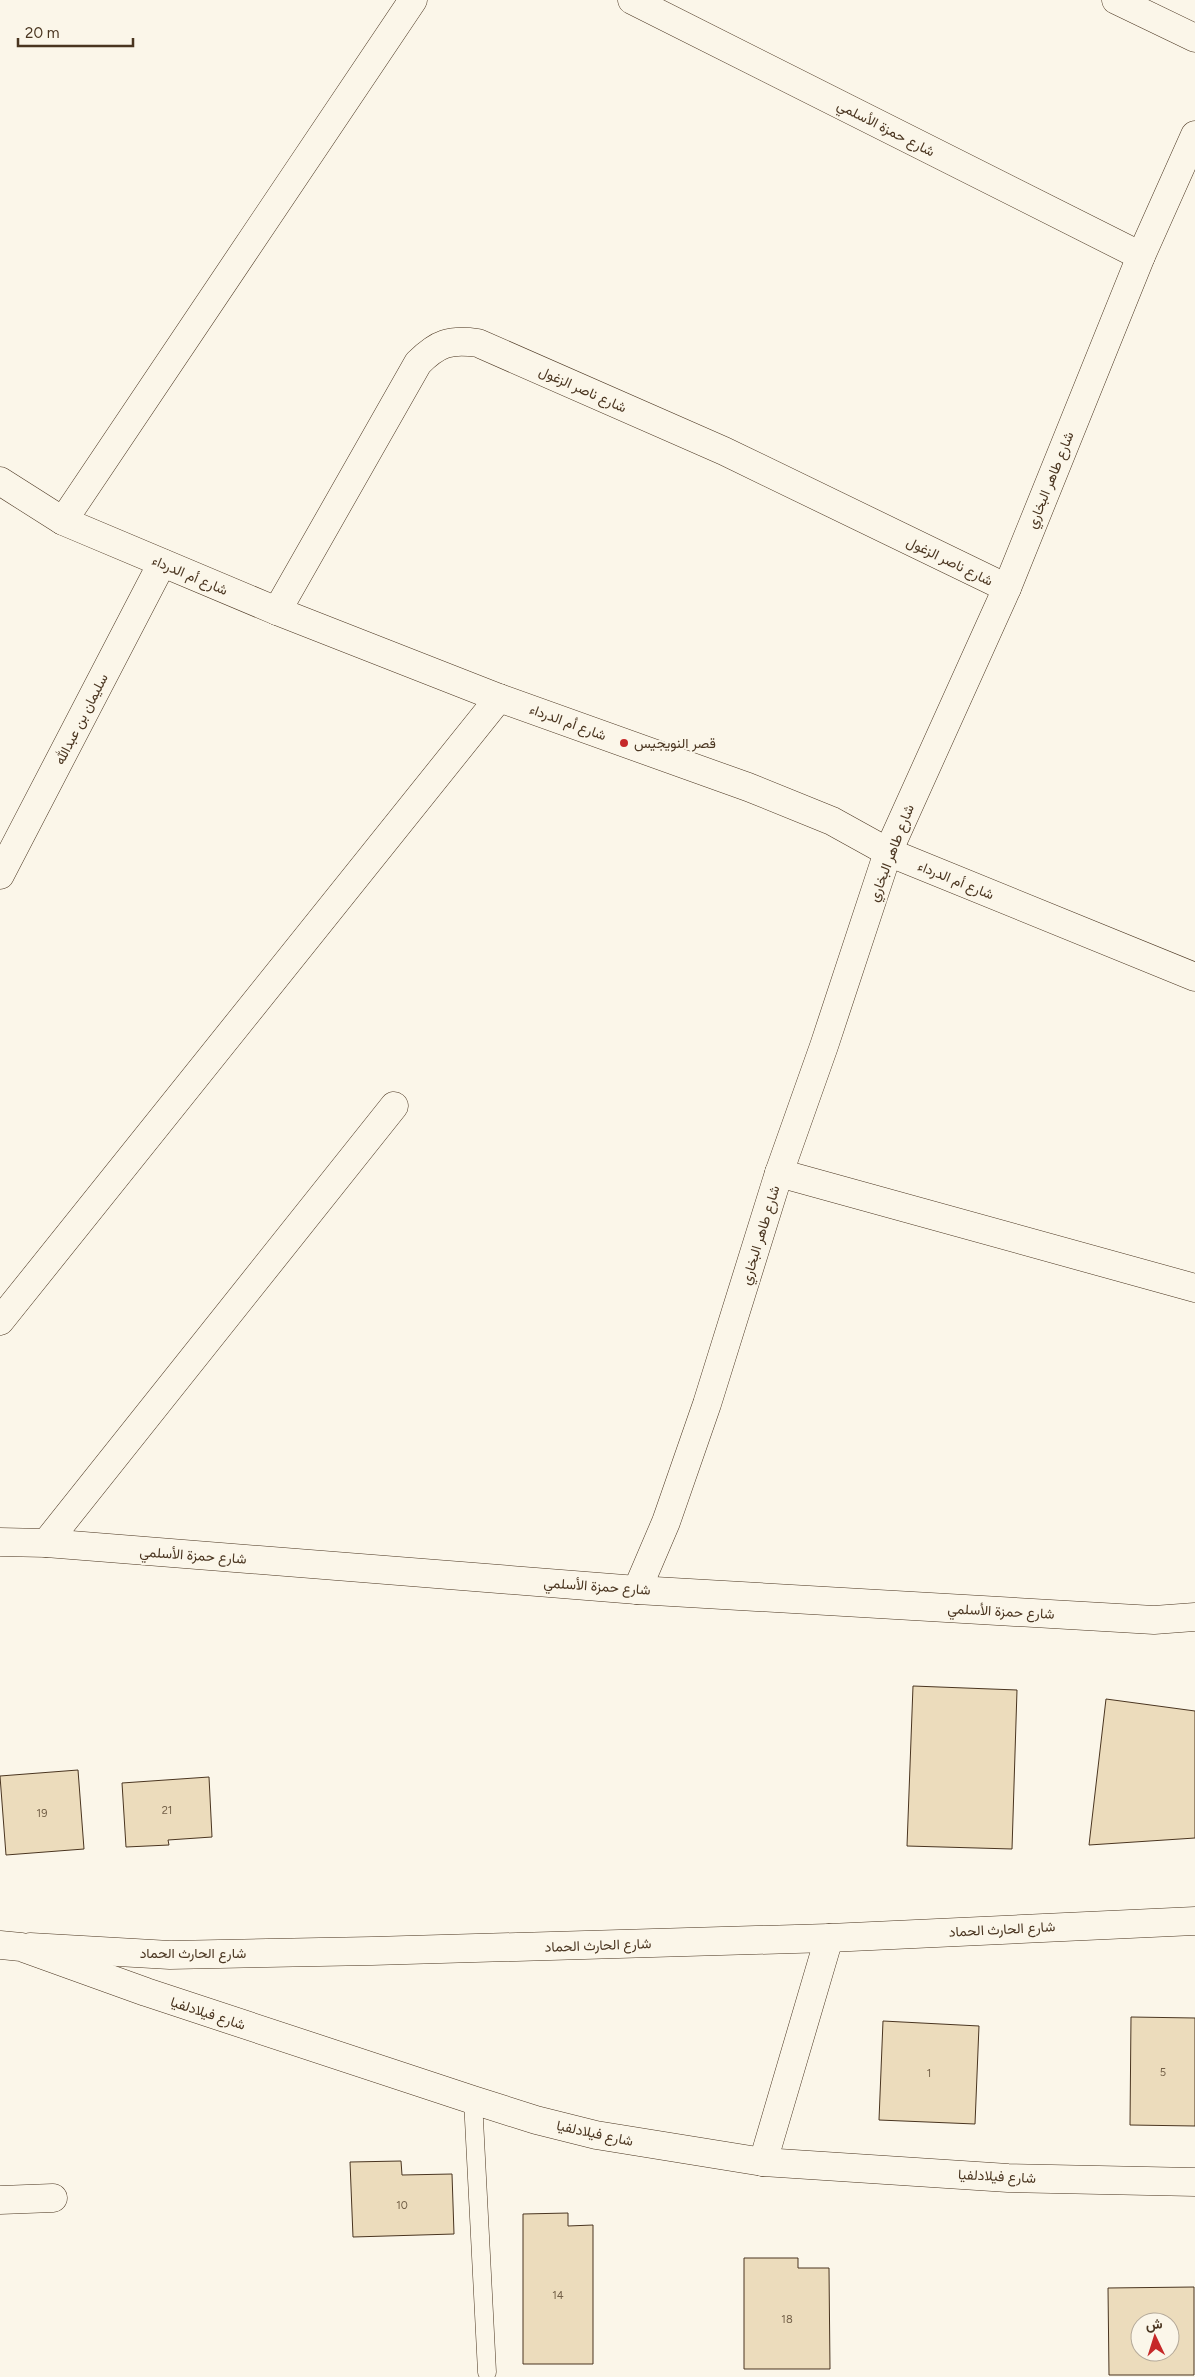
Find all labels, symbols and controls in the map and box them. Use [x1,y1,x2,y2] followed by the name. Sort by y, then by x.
[18,15,132,47] scale bar
[25,24,59,42] text: 20 m
[833,97,937,163] street label: شارع حمزة الأسلمي
[536,363,629,418] street label: شارع ناصر الزغول
[1023,429,1080,532] street label: شارع طاهر البخاري
[903,533,996,591] street label: شارع ناصر الزغول
[149,552,230,601] street label: شارع أم الدرداء
[51,671,112,768] street label: سليمان بن عبدالله
[526,701,609,746] street label: شارع أم الدرداء
[634,735,716,752] place label: قصر النويجيس
[618,737,630,749] marker: قصر النويجيس
[865,802,921,905] street label: شارع طاهر البخاري
[914,857,996,905] street label: شارع أم الدرداء
[737,1183,787,1288] street label: شارع طاهر البخاري
[139,1543,247,1571] street label: شارع حمزة الأسلمي
[543,1574,651,1602] street label: شارع حمزة الأسلمي
[947,1600,1055,1626] street label: شارع حمزة الأسلمي
[162,1804,172,1817] house number: 21
[37,1807,47,1820] house number: 19
[948,1918,1056,1943] street label: شارع الحارث الحماد
[544,1935,652,1958] street label: شارع الحارث الحماد
[140,1945,246,1964] street label: شارع الحارث الحماد
[168,1993,248,2036] street label: شارع فيلادلفيا
[1160,2066,1166,2079] house number: 5
[927,2067,931,2080] house number: 1
[555,2117,635,2152] street label: شارع فيلادلفيا
[957,2166,1036,2189] street label: شارع فيلادلفيا
[396,2199,408,2212] house number: 10
[552,2289,564,2302] house number: 14
[1130,2312,1180,2362] north arrow
[781,2313,793,2326] house number: 18
[1145,2315,1163,2334] text: ش

